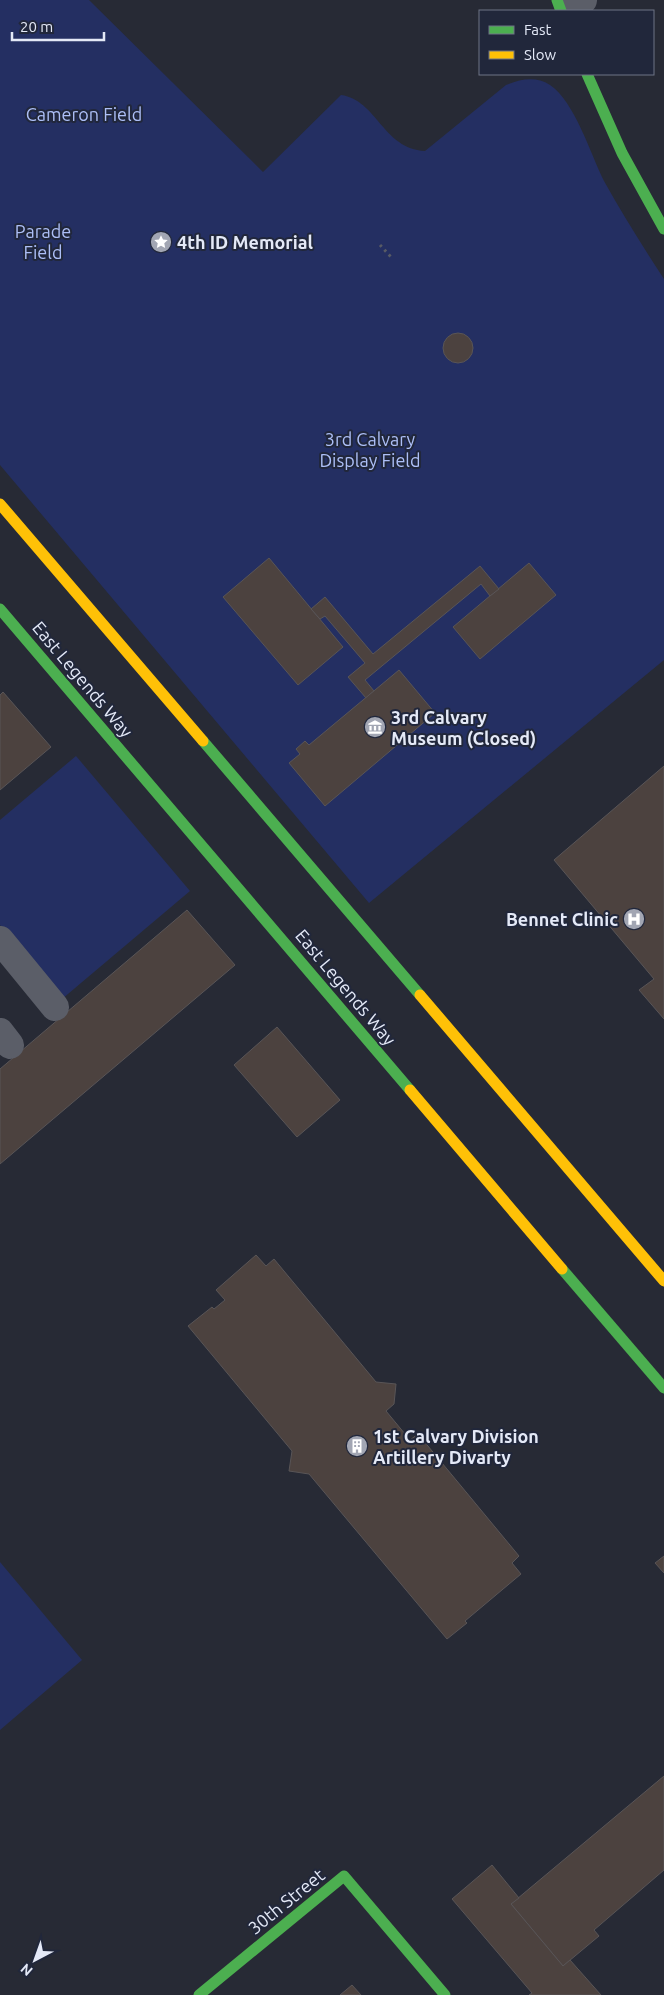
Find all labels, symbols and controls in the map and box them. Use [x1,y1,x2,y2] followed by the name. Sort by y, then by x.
[12,10,105,42] scale bar
[479,10,654,75] legend
[20,18,53,35] text: 20 m
[524,21,552,38] text: Fast
[524,46,557,63] text: Slow
[26,104,142,124] park label: Cameron Field
[15,221,71,262] park label: Parade Field
[149,230,173,254] place icon: 4th ID Memorial
[177,232,313,252] place label: 4th ID Memorial
[319,429,421,470] park label: 3rd Calvary Display Field
[29,617,137,741] street label: East Legends Way
[391,707,536,749] place label: 3rd Calvary Museum (Closed)
[363,715,387,739] museum icon: 3rd Calvary Museum (Closed)
[622,907,646,931] hospital icon: Bennet Clinic
[506,909,618,929] place label: Bennet Clinic
[292,925,400,1049] street label: East Legends Way
[373,1426,539,1467] place label: 1st Calvary Division Artillery Divarty
[345,1434,369,1458] building icon: 1st Calvary Division Artillery Divarty
[244,1864,328,1938] street label: 30th Street
[10,1935,60,1985] north arrow
[17,1960,36,1979] text: N

